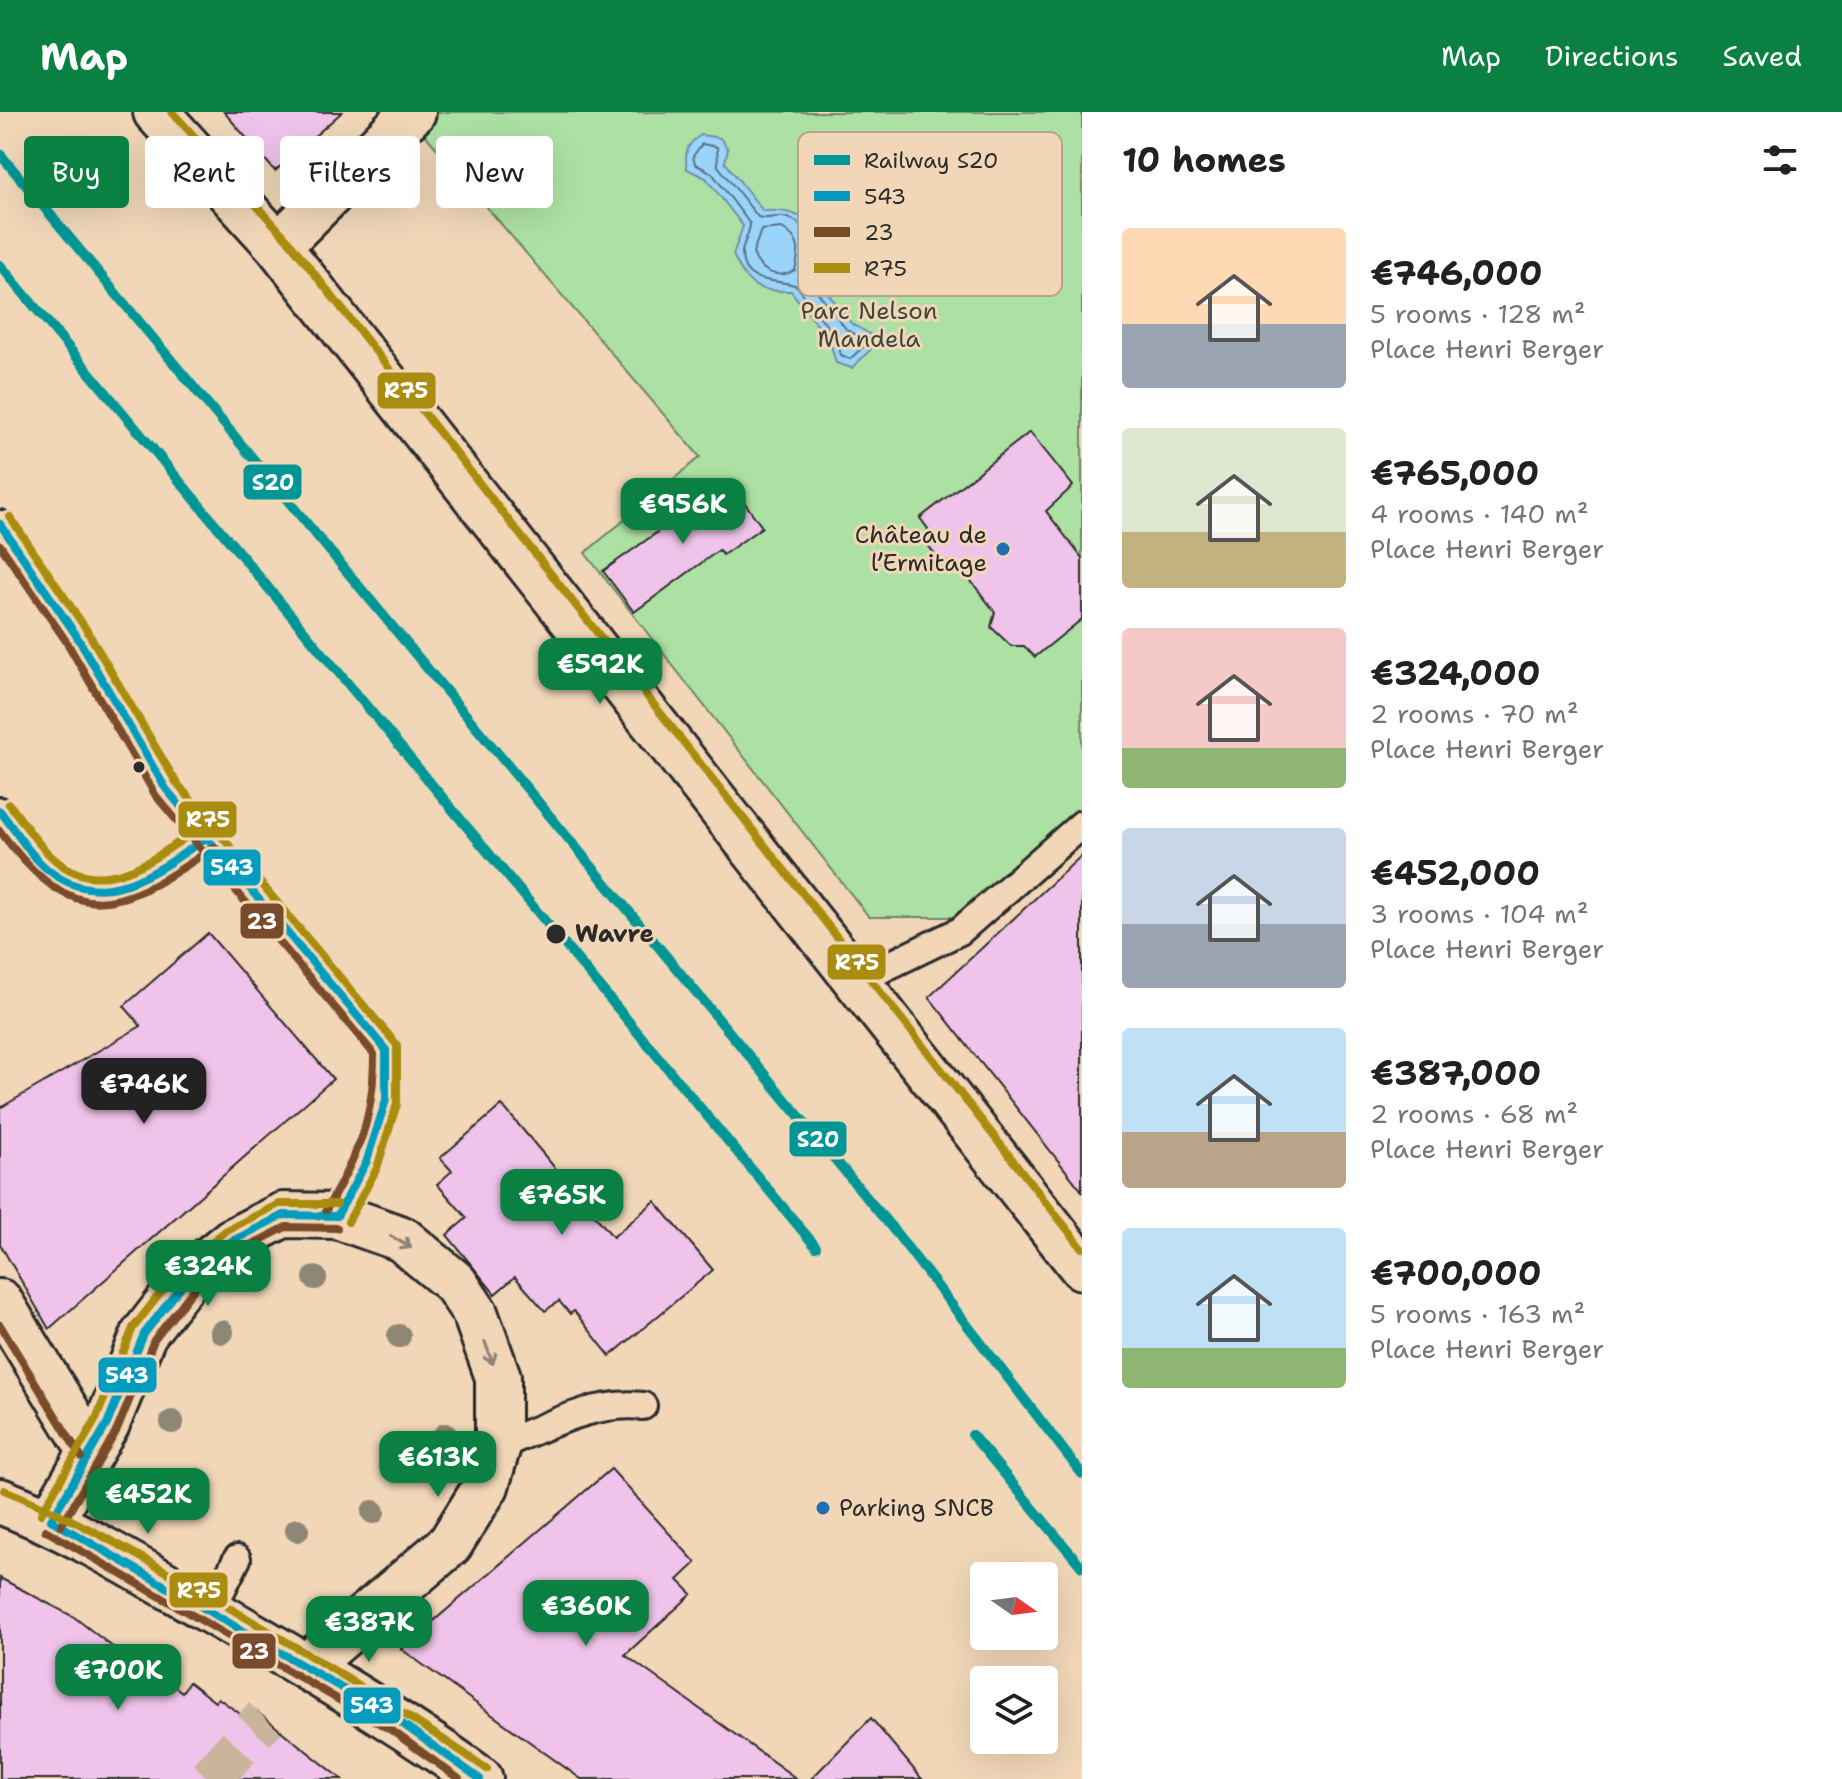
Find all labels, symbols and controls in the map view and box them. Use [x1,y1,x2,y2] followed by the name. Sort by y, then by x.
[40,31,128,82] text: Map
[1441,37,1501,75] text: Map
[1545,37,1679,75] text: Directions
[1723,37,1802,75] text: Saved
[798,132,1062,296] legend
[24,136,129,208] chip: Buy
[145,136,264,208] chip: Rent
[280,136,420,208] chip: Filters
[436,136,553,208] chip: New
[1122,137,1286,183] text: 10 homes
[1758,138,1802,182] icon: filters
[864,146,998,175] text: Railway S20
[864,182,906,211] text: 543
[864,218,894,247] text: 23
[1370,250,1542,296] text: €746,000
[864,254,907,283] text: R75
[1186,260,1282,356] icon: home
[801,295,937,355] park label: Parc Nelson Mandela
[1370,296,1586,331] text: 5 rooms · 128 m²
[1370,331,1604,366] text: Place Henri Berger
[376,371,437,410] line badge: R75
[384,376,428,405] text: R75
[1370,450,1539,496] text: €765,000
[1186,460,1282,556] icon: home
[242,463,303,501] line badge: S20
[252,468,294,497] text: S20
[627,478,739,546] pin: €956K
[639,486,727,521] text: €956K
[1370,496,1589,531] text: 4 rooms · 140 m²
[855,519,987,579] place label: Château de l’Ermitage
[1370,531,1604,566] text: Place Henri Berger
[994,540,1012,558] marker: Château de l’Ermitage
[544,638,656,706] pin: €592K
[556,646,644,681] text: €592K
[1370,650,1541,696] text: €324,000
[1186,660,1282,756] icon: home
[1370,696,1579,731] text: 2 rooms · 70 m²
[1370,731,1604,766] text: Place Henri Berger
[131,759,147,775] unlabelled marker
[177,800,238,839] line badge: R75
[186,805,230,834] text: R75
[202,848,262,887] line badge: 543
[1370,850,1540,896] text: €452,000
[210,853,254,882] text: 543
[1186,860,1282,956] icon: home
[1370,896,1589,931] text: 3 rooms · 104 m²
[239,902,285,940] line badge: 23
[247,907,277,936] text: 23
[575,918,654,950] place label: Wavre
[544,922,568,946] marker: Wavre
[1370,931,1604,966] text: Place Henri Berger
[826,943,887,981] line badge: R75
[835,948,879,977] text: R75
[1370,1050,1541,1096] text: €387,000
[88,1058,200,1126] pin: €746K
[1186,1060,1282,1156] icon: home
[99,1066,189,1101] text: €746K
[1370,1096,1578,1131] text: 2 rooms · 68 m²
[788,1120,848,1158] line badge: S20
[797,1125,839,1154] text: S20
[1370,1131,1604,1166] text: Place Henri Berger
[506,1169,618,1237] pin: €765K
[518,1177,606,1212] text: €765K
[389,1234,412,1250] one-way arrow
[152,1240,264,1308] pin: €324K
[164,1248,252,1283] text: €324K
[1370,1250,1541,1296] text: €700,000
[1186,1260,1282,1356] icon: home
[1370,1296,1585,1331] text: 5 rooms · 163 m²
[1370,1331,1604,1366] text: Place Henri Berger
[483,1340,497,1364] one-way arrow
[97,1356,158,1394] line badge: 543
[105,1361,149,1390] text: 543
[382,1431,494,1499] pin: €613K
[397,1439,479,1474] text: €613K
[92,1468,204,1536] pin: €452K
[105,1476,191,1511] text: €452K
[839,1492,994,1524] place label: Parking SNCB
[814,1499,832,1517] marker: Parking SNCB
[970,1562,1058,1650] north arrow
[970,1562,1058,1754] map controls
[168,1571,229,1609] line badge: R75
[177,1576,221,1605] text: R75
[530,1580,642,1648] pin: €360K
[541,1588,631,1623] text: €360K
[313,1596,425,1664] pin: €387K
[324,1604,414,1639] text: €387K
[231,1632,277,1670] line badge: 23
[239,1637,269,1666] text: 23
[62,1644,174,1712] pin: €700K
[73,1652,163,1687] text: €700K
[970,1666,1058,1754] button: layers
[342,1686,402,1725] line badge: 543
[350,1691,394,1720] text: 543

